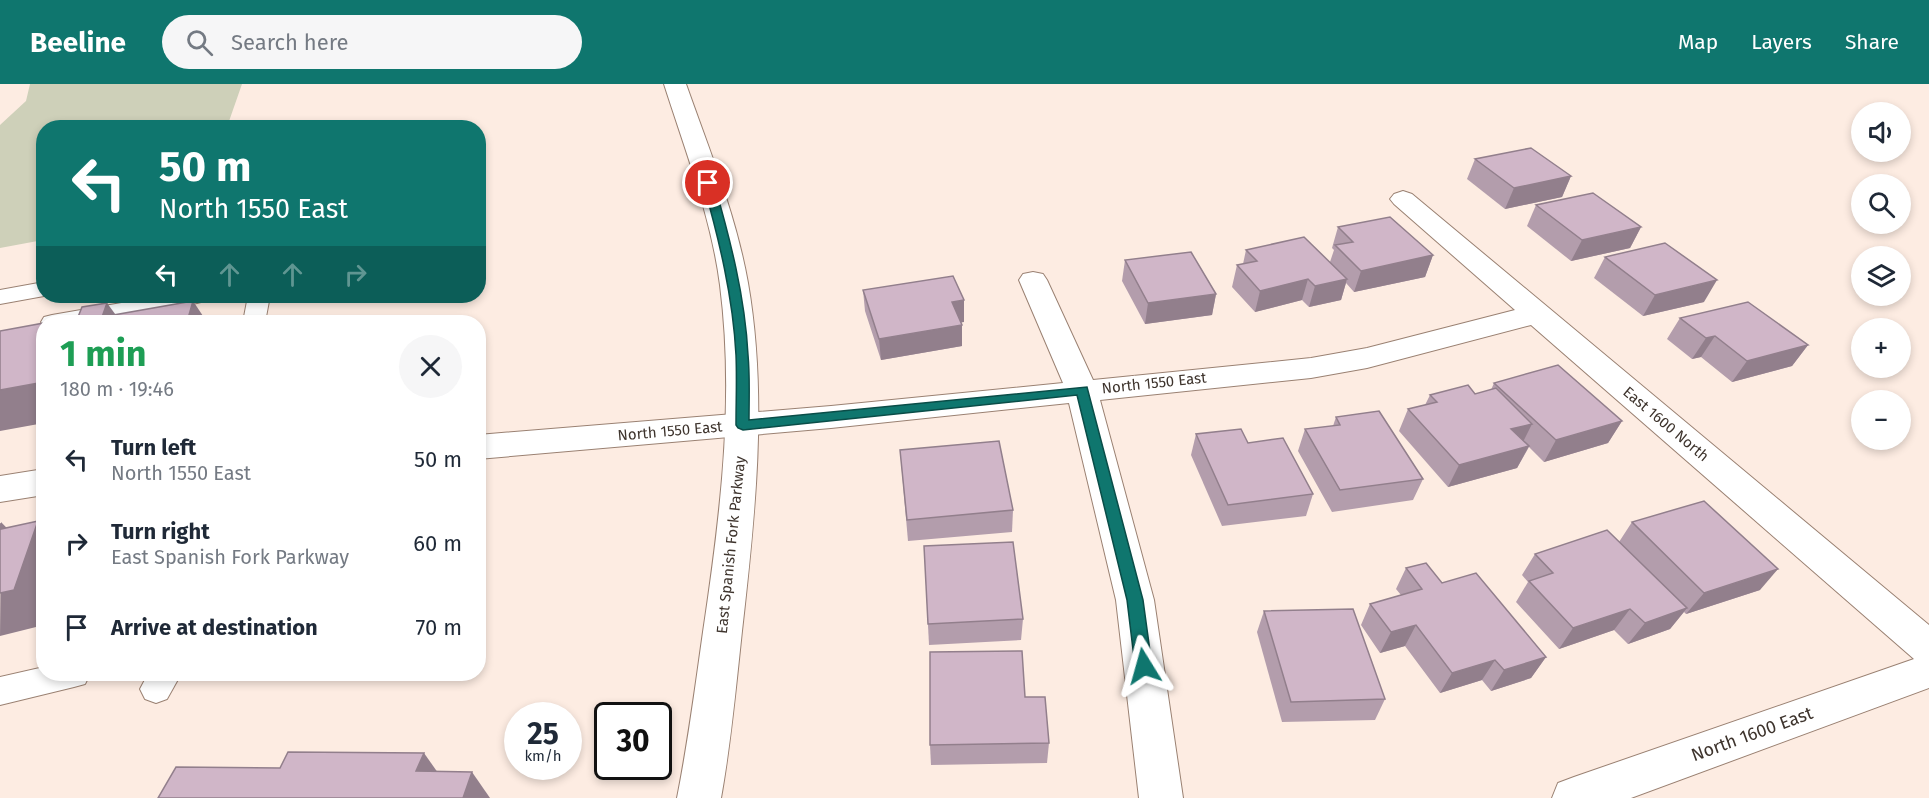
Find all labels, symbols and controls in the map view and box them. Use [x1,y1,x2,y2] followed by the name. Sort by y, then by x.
[162,15,582,69] search box
[30,26,126,59] text: Beeline
[183,26,216,59] icon: search
[231,29,349,56] text: Search here
[1678,29,1718,55] text: Map
[1751,29,1812,55] text: Layers
[1845,29,1899,55] text: Share
[1851,102,1911,450] map controls
[1851,102,1911,162] button: sound
[159,142,252,192] text: 50 m
[60,144,138,222] icon: left
[682,157,733,208] pin
[691,166,724,199] icon: arrive
[1851,174,1911,234] button: search
[159,193,348,225] text: North 1550 East
[1851,246,1911,306] button: layers
[150,258,183,291] icon: left
[213,258,246,291] icon: ahead
[276,258,309,291] icon: ahead
[339,258,372,291] icon: right
[1851,318,1911,378] button: +
[60,332,147,376] text: 1 min
[399,335,462,398] button: close
[1101,368,1208,397] street label: North 1550 East
[60,377,174,401] text: 180 m · 19:46
[1619,383,1713,465] street label: East 1600 North
[1851,390,1911,450] button: −
[617,417,724,445] street label: North 1550 East
[111,434,196,461] text: Turn left
[60,443,93,476] icon: left
[414,446,462,473] text: 50 m
[713,455,749,635] street label: East Spanish Fork Parkway
[111,461,251,485] text: North 1550 East
[111,518,210,545] text: Turn right
[60,527,93,560] icon: right
[413,530,462,557] text: 60 m
[111,545,349,569] text: East Spanish Fork Parkway
[60,611,93,644] icon: arrive
[111,614,318,641] text: Arrive at destination
[416,614,462,641] text: 70 m
[1112,634,1176,698] position arrow
[594,702,672,780] speed limit sign: 30
[1688,702,1816,766] street label: North 1600 East
[527,716,559,752] text: 25
[524,747,562,765] text: km/h

